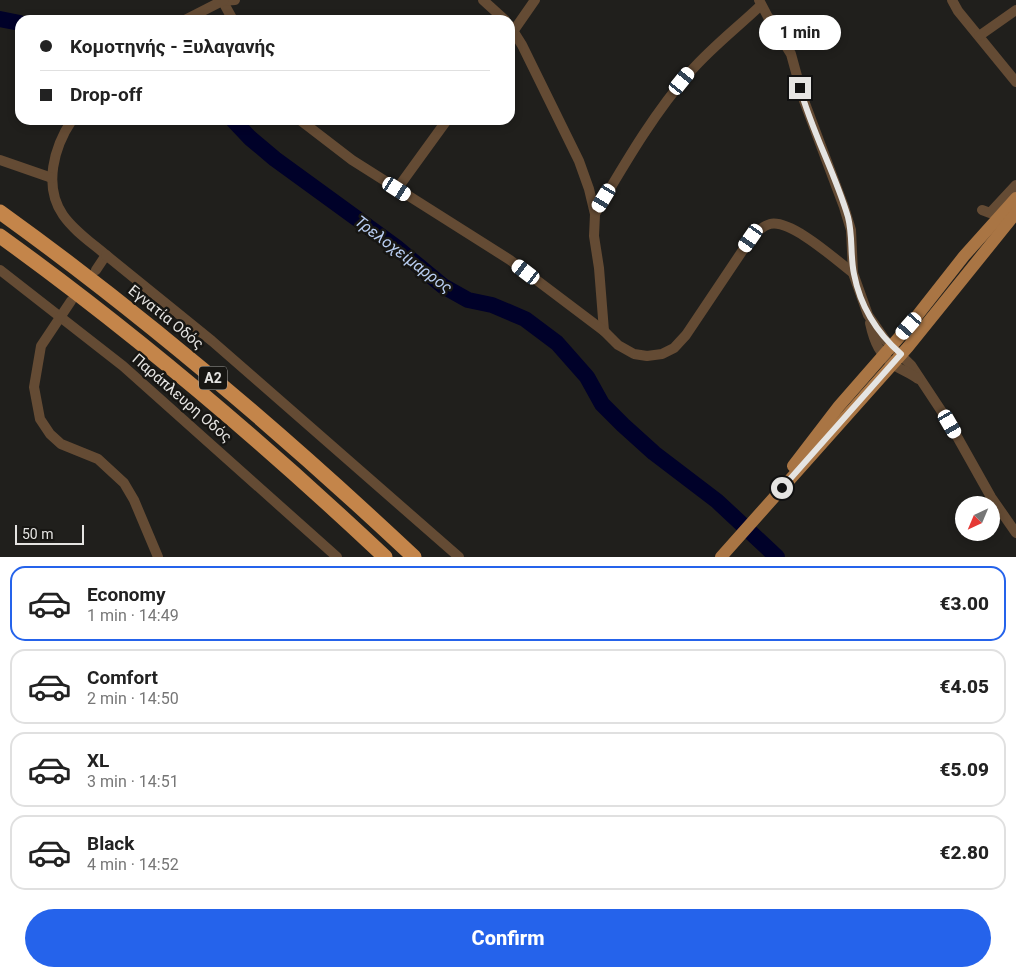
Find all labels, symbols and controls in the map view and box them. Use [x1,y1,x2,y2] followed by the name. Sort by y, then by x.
[759,16,841,51] callout: 1 min
[780,23,820,42] text: 1 min
[70,35,275,58] text: Κομοτηνής - Ξυλαγανής
[666,65,697,97] car
[789,77,811,99] route end
[70,83,142,106] text: Drop-off
[380,175,413,203] car
[589,181,618,215] car
[351,212,456,297] water label: Τρελοχείμαρρος
[736,221,765,255] car
[509,257,542,287] car
[125,281,207,353] street label: Εγνατία Οδός
[893,310,924,342] car
[129,350,235,446] street label: Παράπλευρη Οδός
[199,366,227,389] road number: Α2
[936,407,963,441] car
[771,477,793,499] route start
[955,496,1000,541] north arrow
[955,496,1000,541] map controls
[15,522,84,545] scale bar
[22,526,54,542] text: 50 m
[27,581,72,626] icon: car
[87,583,166,606] text: Economy
[940,592,989,615] text: €3.00
[87,606,179,625] text: 1 min · 14:49
[27,664,72,709] icon: car
[87,666,158,689] text: Comfort
[940,675,989,698] text: €4.05
[87,689,179,708] text: 2 min · 14:50
[27,747,72,792] icon: car
[87,749,109,772] text: XL
[940,758,989,781] text: €5.09
[87,772,179,791] text: 3 min · 14:51
[27,830,72,875] icon: car
[87,832,134,855] text: Black
[940,841,989,864] text: €2.80
[87,855,179,874] text: 4 min · 14:52
[25,909,991,967] button: Confirm

